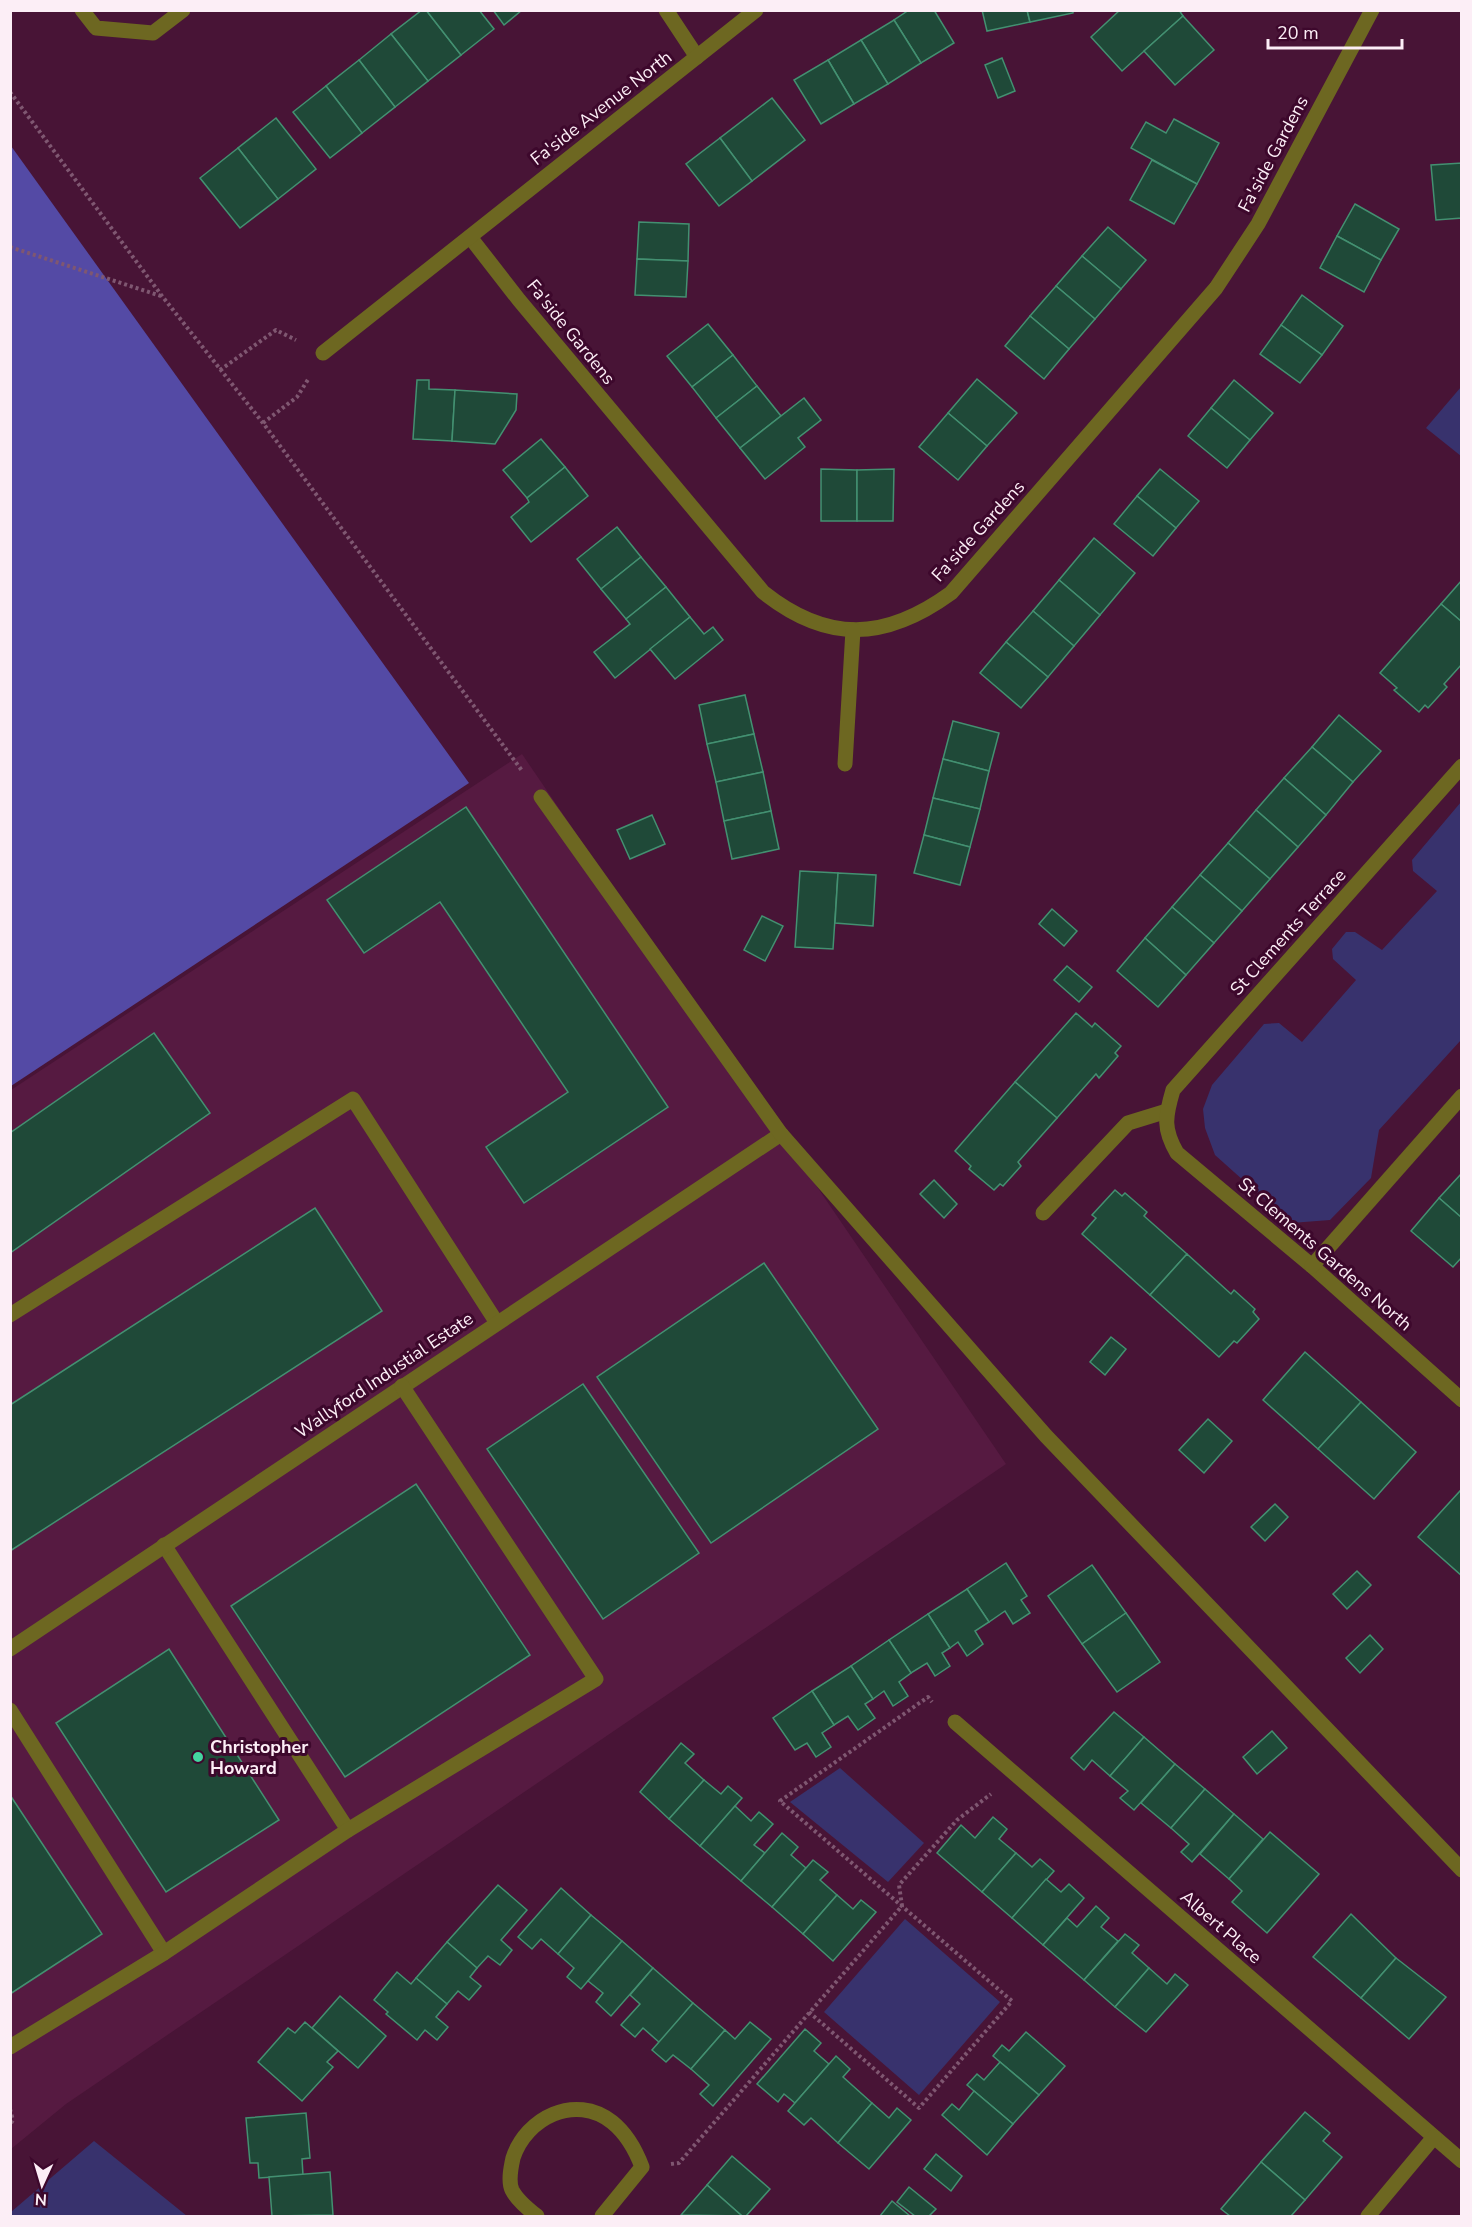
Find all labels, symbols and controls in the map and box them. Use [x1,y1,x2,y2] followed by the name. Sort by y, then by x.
[1268,12,1402,50] scale bar
[1277,21,1319,45] text: 20 m
[525,45,677,171] street label: Fa'side Avenue North
[1232,92,1314,216] street label: Fa'side Gardens
[521,275,621,389] street label: Fa'side Gardens
[926,475,1030,587] street label: Fa'side Gardens
[1225,863,1351,1001] street label: St Clements Terrace
[1233,1172,1417,1336] street label: St Clements Gardens North
[290,1306,478,1444] street label: Wallyford Industial Estate
[210,1735,308,1780] place label: Christopher Howard
[191,1750,205,1764] marker: Christopher Howard
[1175,1885,1267,1969] street label: Albert Place
[12,2155,72,2215] north arrow
[34,2188,48,2210] text: N

